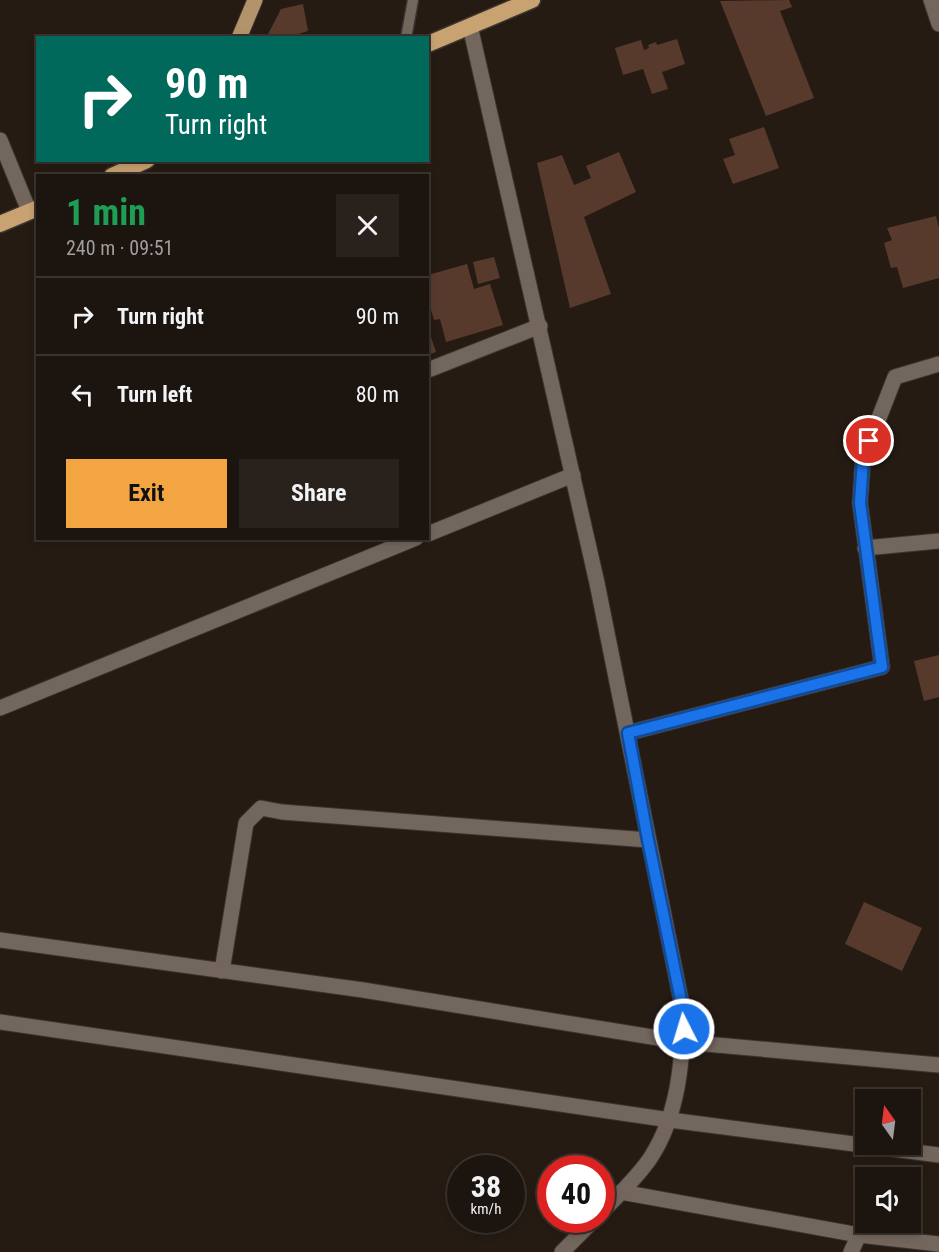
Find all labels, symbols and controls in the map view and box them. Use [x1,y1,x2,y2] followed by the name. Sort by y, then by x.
[165,59,248,108] text: 90 m
[66,60,144,138] icon: right
[165,109,267,141] text: Turn right
[66,192,146,234] text: 1 min
[336,194,399,257] button: close
[66,236,173,260] text: 240 m · 09:51
[66,300,99,333] icon: right
[117,304,204,329] text: Turn right
[356,304,399,329] text: 90 m
[66,378,99,411] icon: left
[117,382,192,407] text: Turn left
[356,382,399,407] text: 80 m
[843,415,894,466] pin
[852,424,885,457] icon: arrive
[66,459,227,528] button: Exit
[239,459,399,528] button: Share
[652,997,716,1061] position arrow
[855,1089,921,1155] north arrow
[855,1089,921,1233] map controls
[537,1155,615,1233] speed limit sign: 40
[855,1167,921,1233] button: sound
[471,1169,501,1204] text: 38
[471,1200,501,1218] text: km/h

